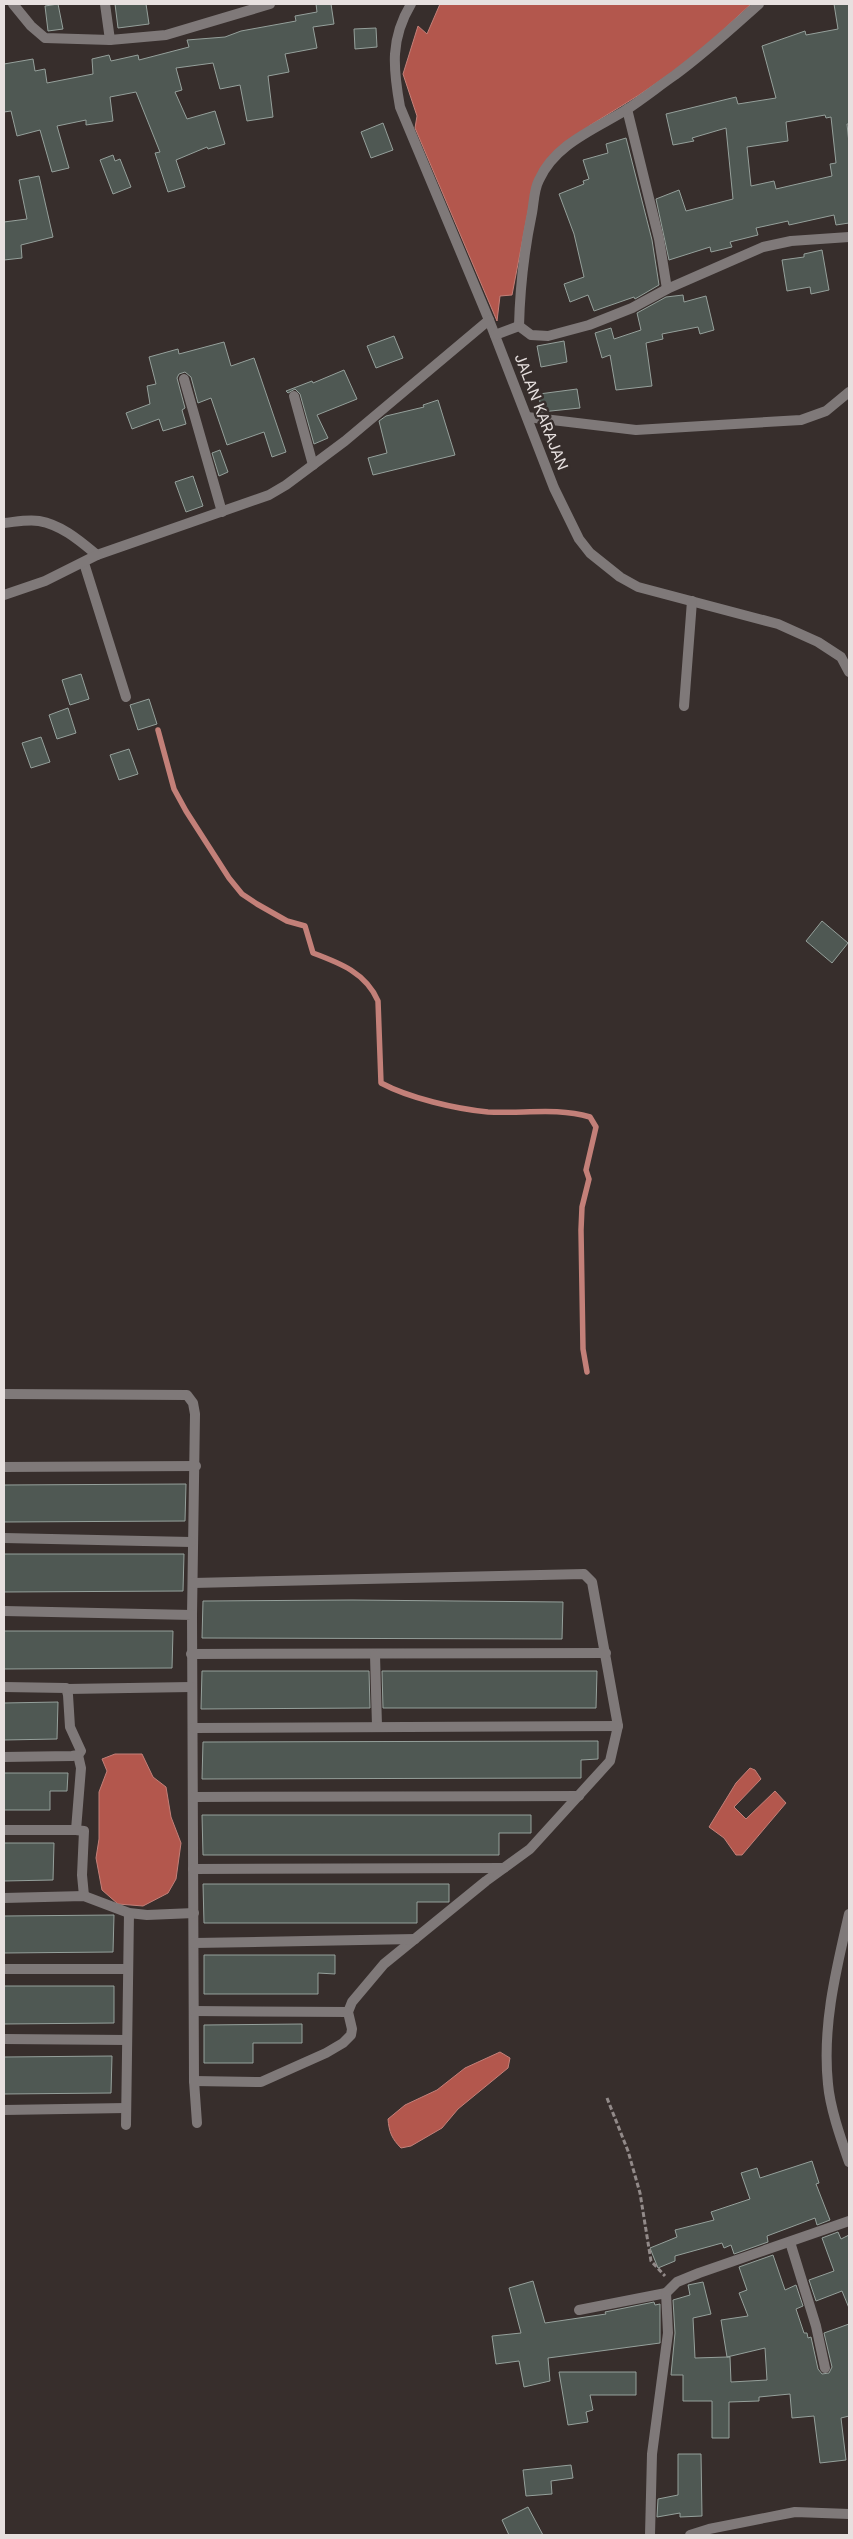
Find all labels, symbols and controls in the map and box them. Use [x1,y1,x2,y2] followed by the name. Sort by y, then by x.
[510,351,572,473] street label: JALAN KARAJAN

